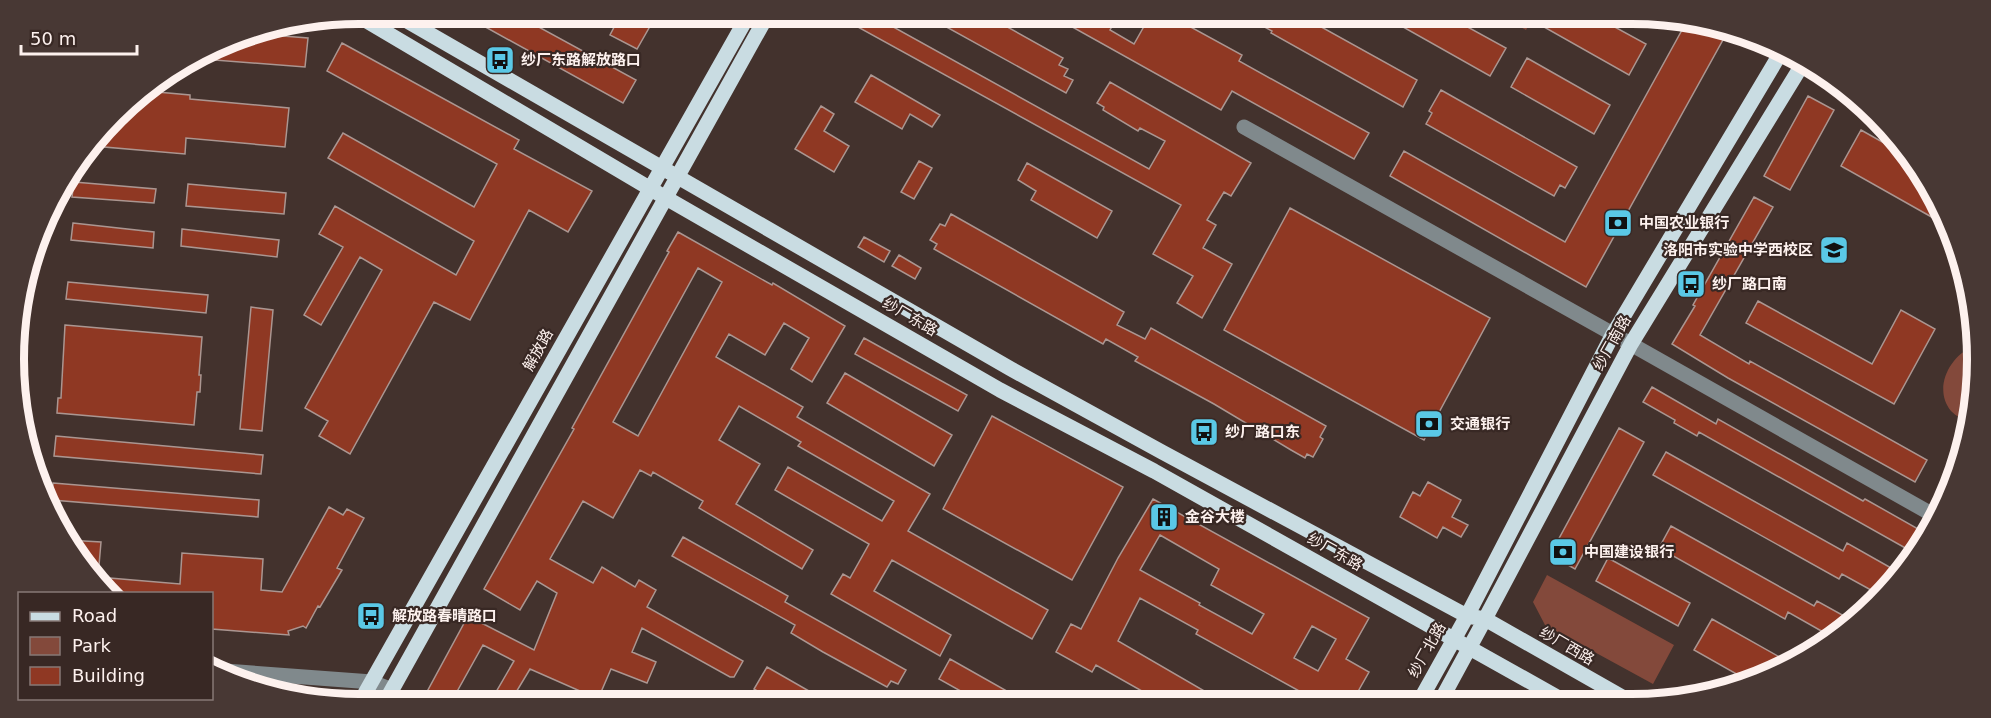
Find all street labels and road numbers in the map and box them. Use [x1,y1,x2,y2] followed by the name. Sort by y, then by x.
[880,294,940,340] street label: 纱厂东路
[1590,312,1634,374] street label: 纱厂南路
[519,326,557,374] street label: 解放路
[1304,530,1366,574] street label: 纱厂东路
[1405,619,1449,681] street label: 纱厂北路
[1537,623,1597,669] street label: 纱厂西路

